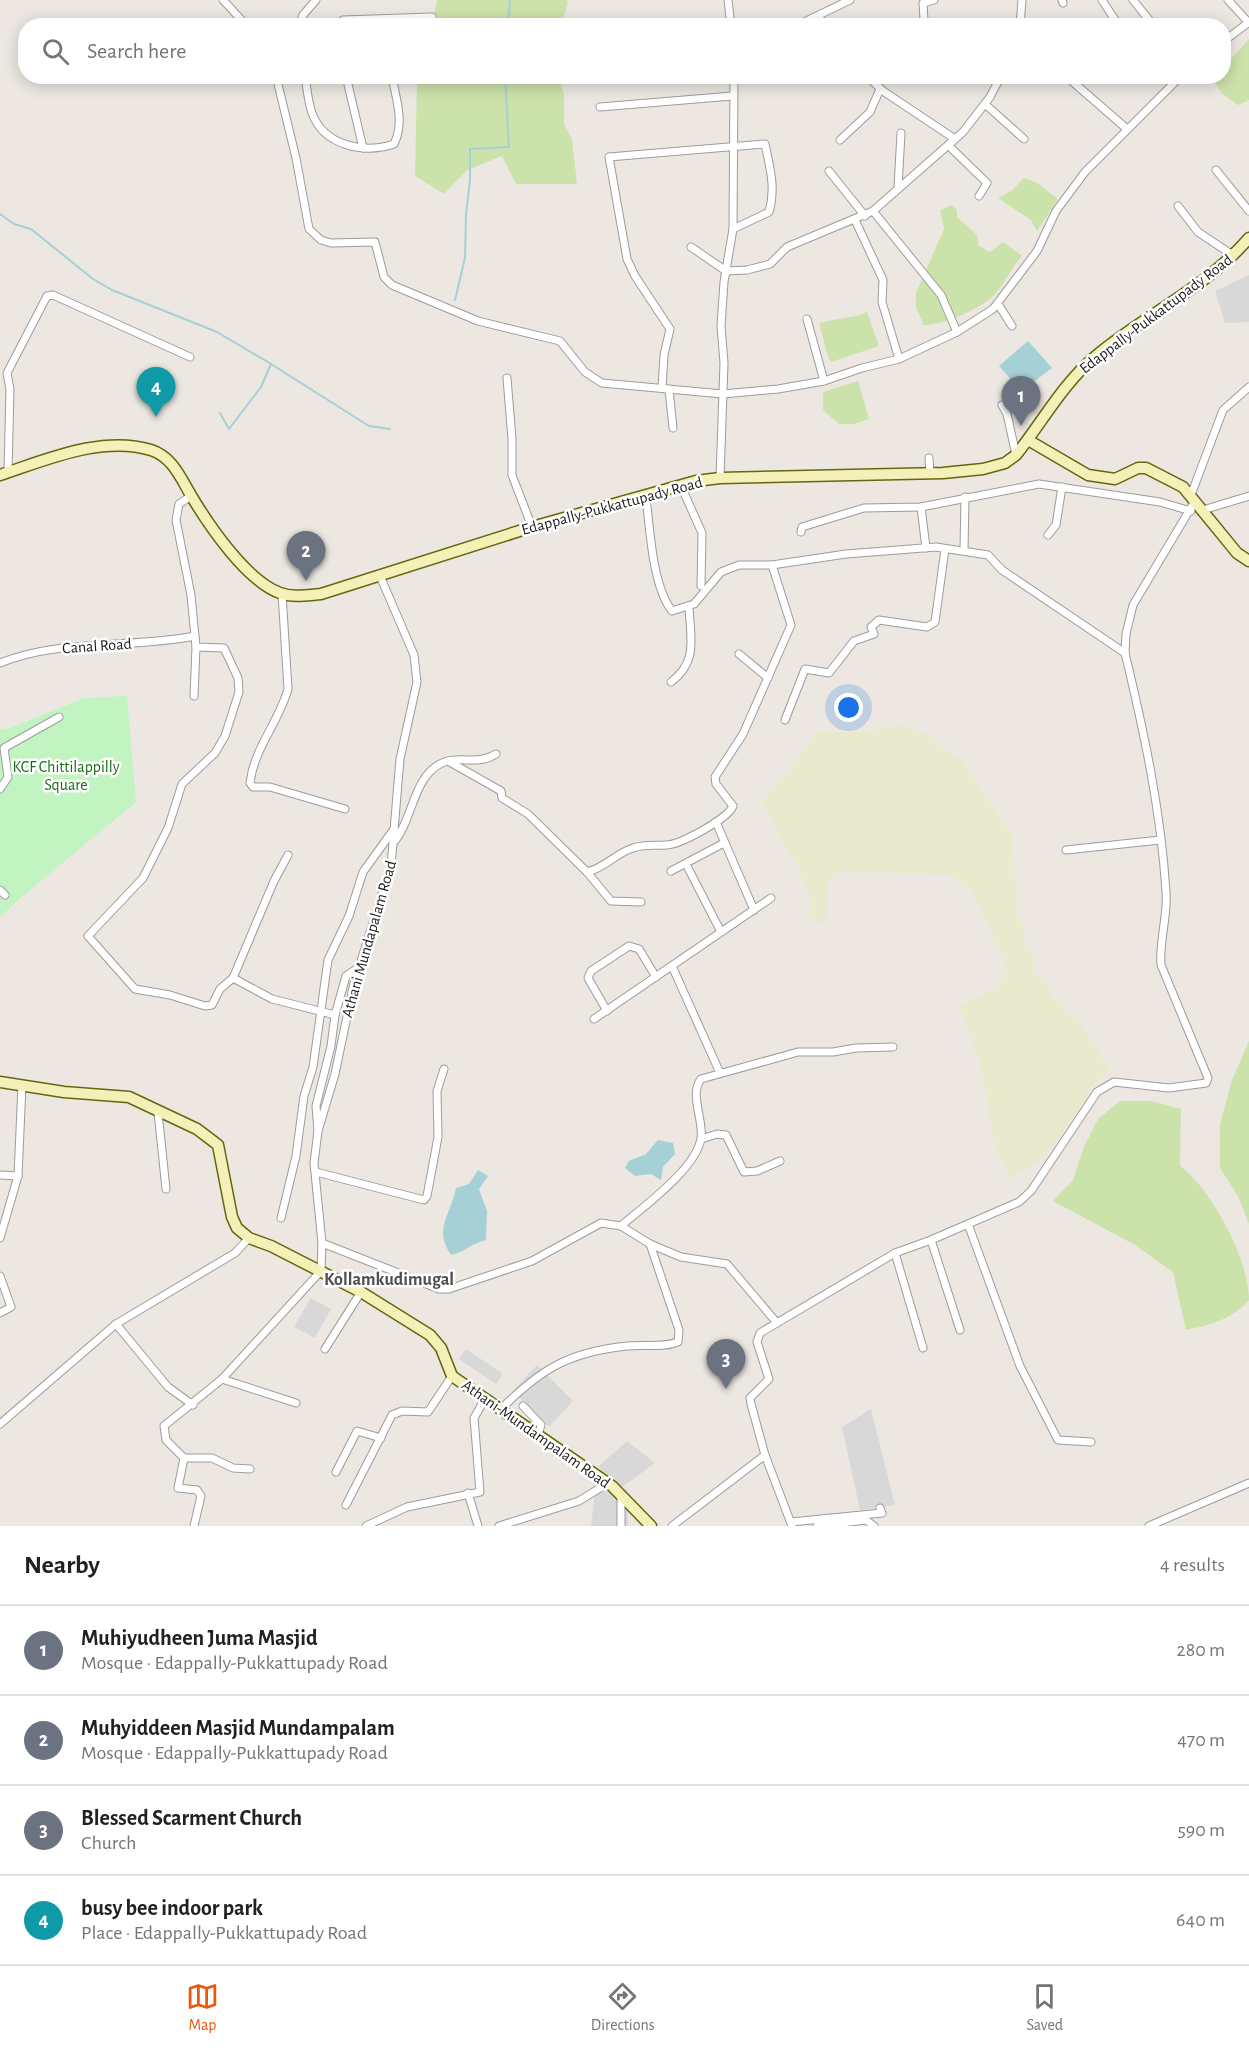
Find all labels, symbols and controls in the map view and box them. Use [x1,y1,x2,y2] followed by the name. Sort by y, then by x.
[18,18,1231,84] search box
[39,35,72,68] icon: search
[87,40,186,62] text: Search here
[1077,251,1236,377] street label: Edappally-Pukkattupady Road
[136,368,176,417] pin: 4
[1002,376,1040,426] pin: 1
[520,474,705,539] street label: Edappally-Pukkattupady Road
[286,532,326,581] pin: 2
[62,636,132,656] street label: Canal Road
[834,693,863,722] your location
[12,759,120,793] park label: KCF Chittilappilly Square
[339,859,399,1019] street label: Athani Mundapalam Road
[324,1271,454,1289] district label: Kollamkudimugal
[706,1340,746,1389] pin: 3
[459,1377,613,1491] street label: Athani-Mundampalam Road
[24,1552,100,1578] text: Nearby
[1160,1555,1225,1575] text: 4 results
[81,1627,318,1649] text: Muhiyudheen Juma Masjid
[40,1640,47,1660] text: 1
[1177,1640,1225,1660] text: 280 m
[81,1653,388,1673] text: Mosque · Edappally-Pukkattupady Road
[81,1717,395,1739] text: Muhyiddeen Masjid Mundampalam
[39,1730,48,1750] text: 2
[1177,1730,1225,1750] text: 470 m
[81,1743,388,1763] text: Mosque · Edappally-Pukkattupady Road
[81,1807,302,1829] text: Blessed Scarment Church
[39,1820,48,1840] text: 3
[1177,1820,1225,1840] text: 590 m
[81,1833,136,1853] text: Church
[81,1897,263,1919] text: busy bee indoor park
[38,1910,49,1930] text: 4
[1176,1910,1225,1930] text: 640 m
[81,1923,367,1943] text: Place · Edappally-Pukkattupady Road
[186,1980,219,2035] tab: Map
[591,1980,655,2035] tab: Directions
[1026,1980,1063,2035] tab: Saved

